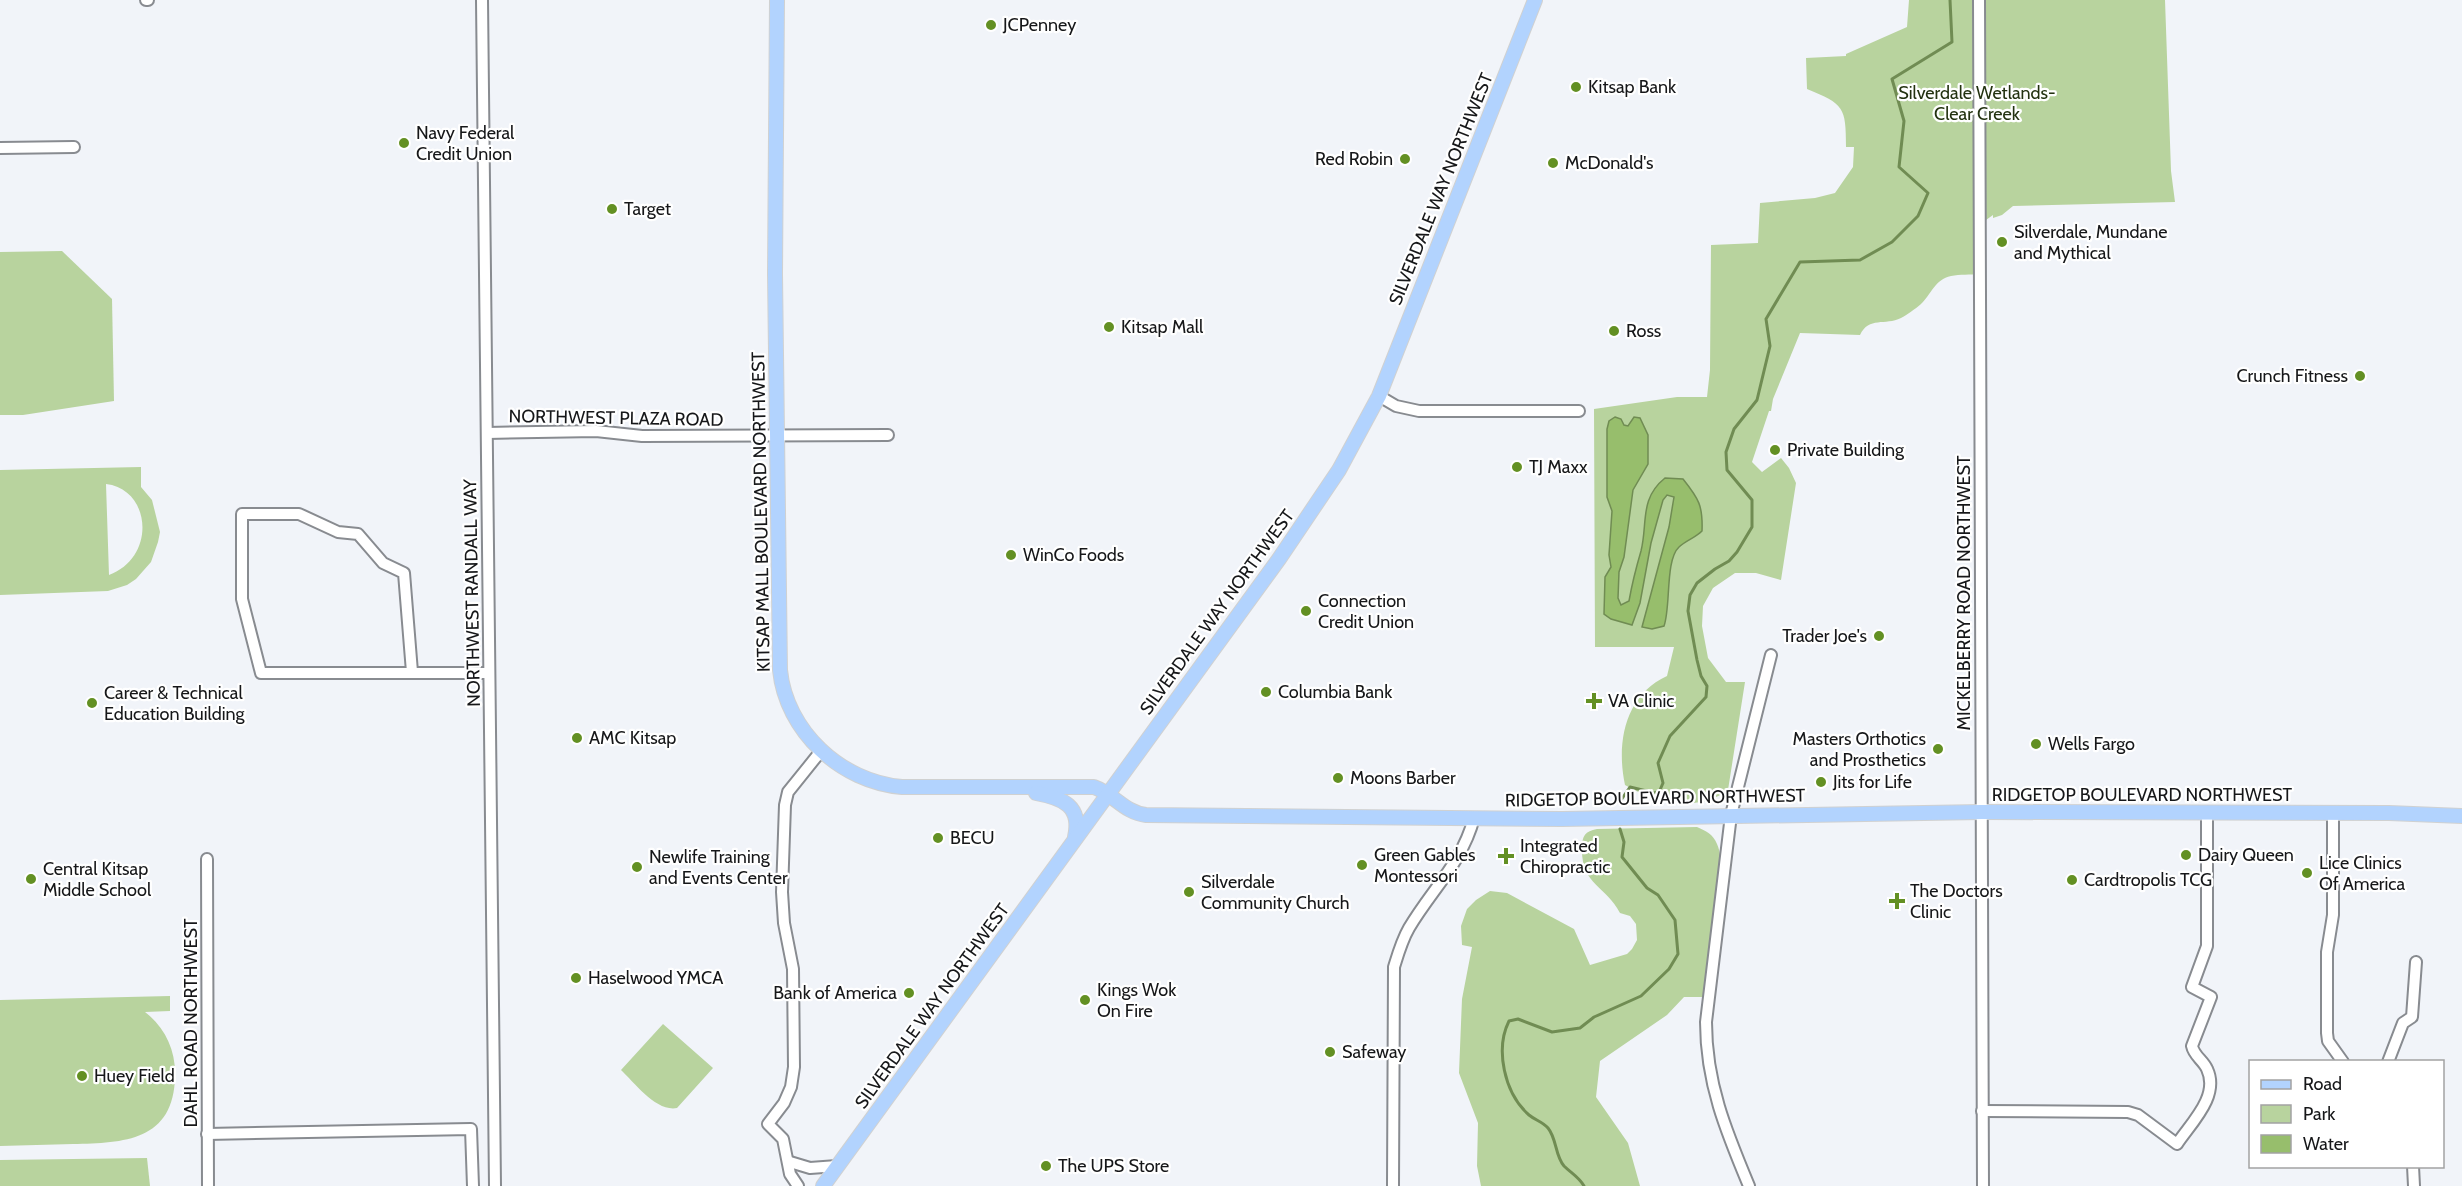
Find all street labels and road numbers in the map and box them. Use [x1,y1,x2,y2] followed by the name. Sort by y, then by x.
[1384,69,1498,308] street label: SILVERDALE WAY NORTHWEST
[747,351,775,672] street label: KITSAP MALL BOULEVARD NORTHWEST
[508,405,724,431] street label: NORTHWEST PLAZA ROAD
[1953,455,1975,731] street label: MICKELBERRY ROAD NORTHWEST
[459,478,485,707] street label: NORTHWEST RANDALL WAY
[1135,505,1299,719] street label: SILVERDALE WAY NORTHWEST
[1505,784,1806,812] street label: RIDGETOP BOULEVARD NORTHWEST
[1992,784,2293,806] street label: RIDGETOP BOULEVARD NORTHWEST
[850,899,1014,1113] street label: SILVERDALE WAY NORTHWEST
[180,918,202,1128] street label: DAHL ROAD NORTHWEST

